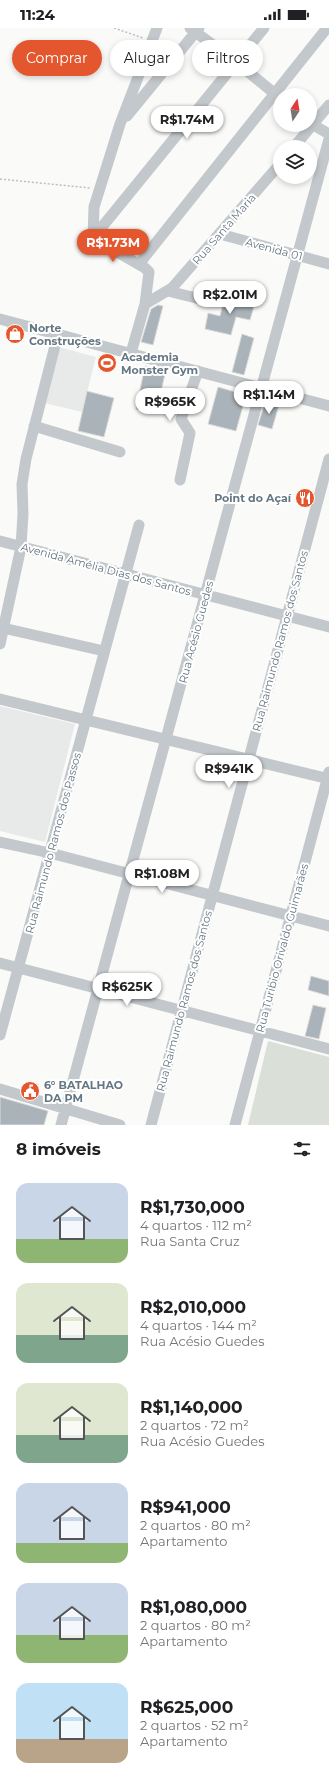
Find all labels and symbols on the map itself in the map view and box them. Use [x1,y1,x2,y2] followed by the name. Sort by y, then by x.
[273,88,317,132] north arrow
[150,106,224,140] pin: R$1.74M
[189,191,259,267] street label: Rua Santa Maria
[76,229,150,263] pin: R$1.73M
[244,235,304,263] street label: Avenida 01
[193,281,267,315] pin: R$2.01M
[29,321,101,348] place label: Norte Construções
[4,323,26,345] shop icon: Norte Construções
[120,350,198,377] place label: Academia Monster Gym
[96,352,118,374] sports icon: Academia Monster Gym
[232,381,306,415] pin: R$1.14M
[137,388,203,422] pin: R$965K
[294,487,316,509] restaurant icon: Point do Açaí
[214,491,292,505] place label: Point do Açaí
[19,540,193,599] street label: Avenida Amélia Dias dos Santos
[249,548,311,733] street label: Rua Raimundo Ramos dos Santos
[176,579,217,685] street label: Rua Acésio Guedes
[22,750,84,935] street label: Rua Raimundo Ramos dos Passos
[196,755,262,789] pin: R$941K
[125,860,199,894] pin: R$1.08M
[253,861,311,1034] street label: Rua Turibio Orivaldo Guimarães
[153,908,215,1093] street label: Rua Raimundo Ramos dos Santos
[94,973,160,1007] pin: R$625K
[44,1078,123,1105] place label: 6° BATALHAO DA PM
[19,1080,41,1102] public building icon: 6° BATALHAO DA PM

